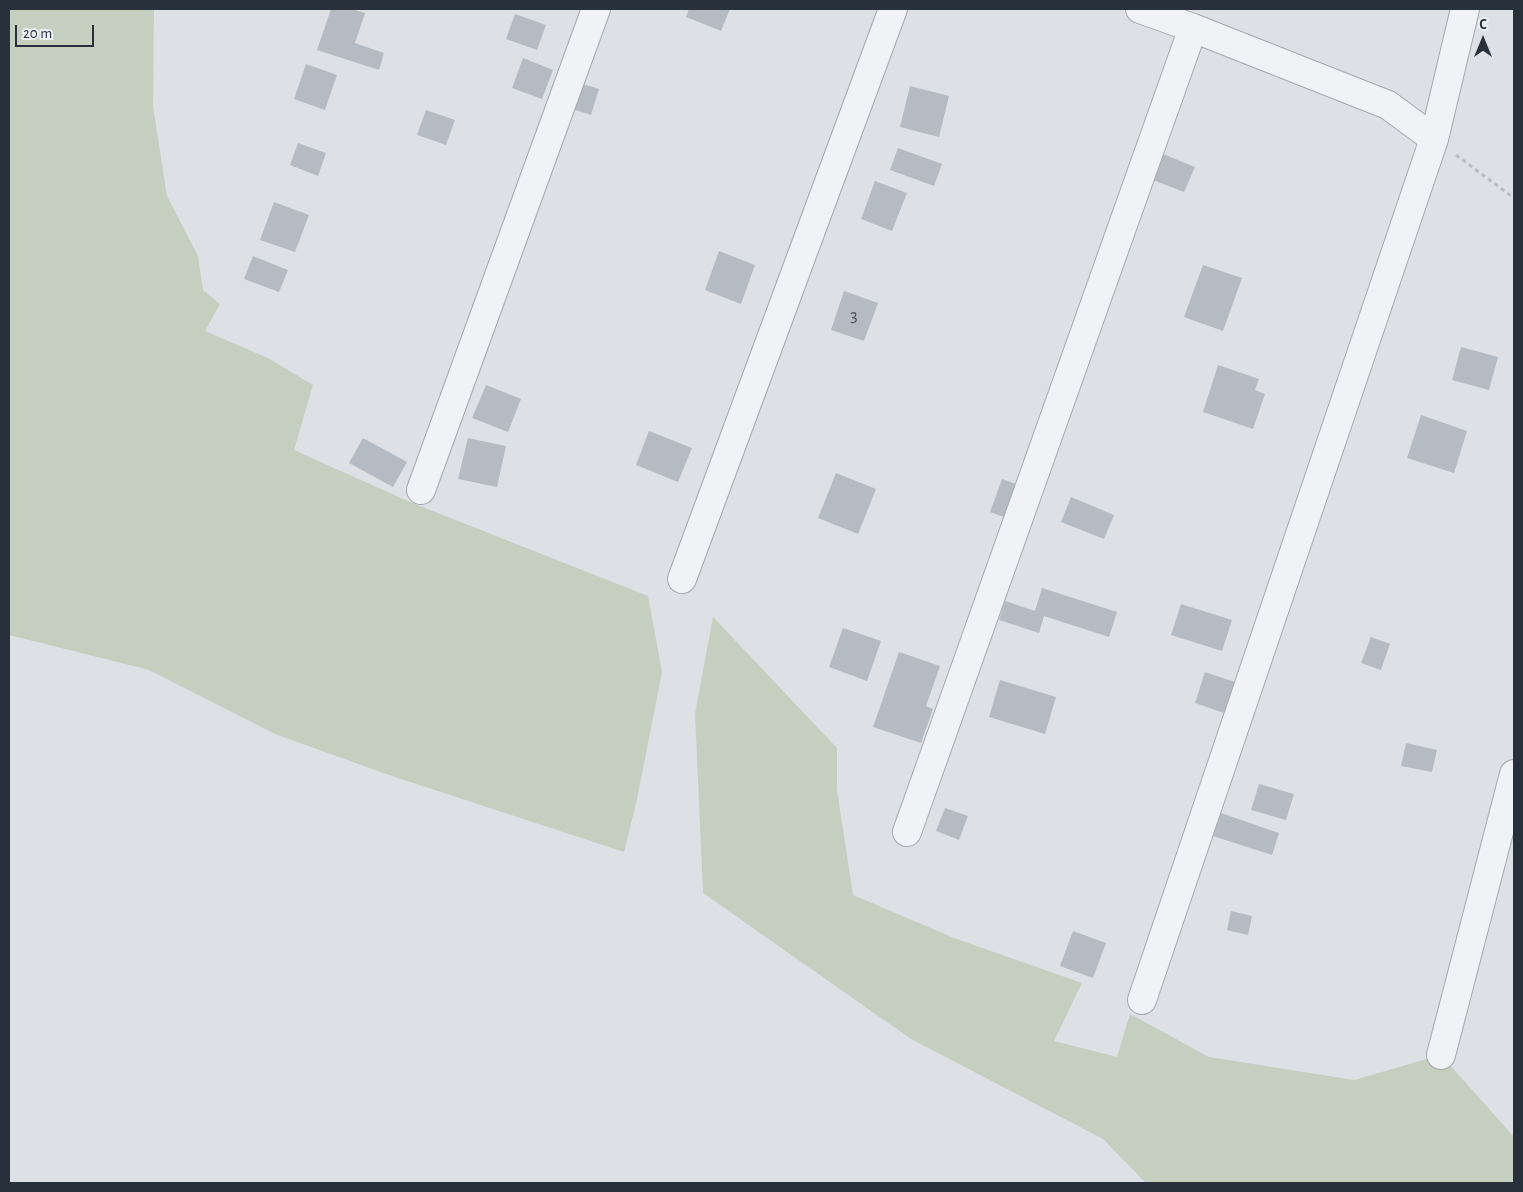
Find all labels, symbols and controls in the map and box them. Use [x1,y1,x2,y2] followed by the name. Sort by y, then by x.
[18,15,96,47] scale bar
[1458,15,1508,65] north arrow
[1479,18,1487,32] text: С
[23,26,52,41] text: 20 m
[850,305,858,327] house number: 3

